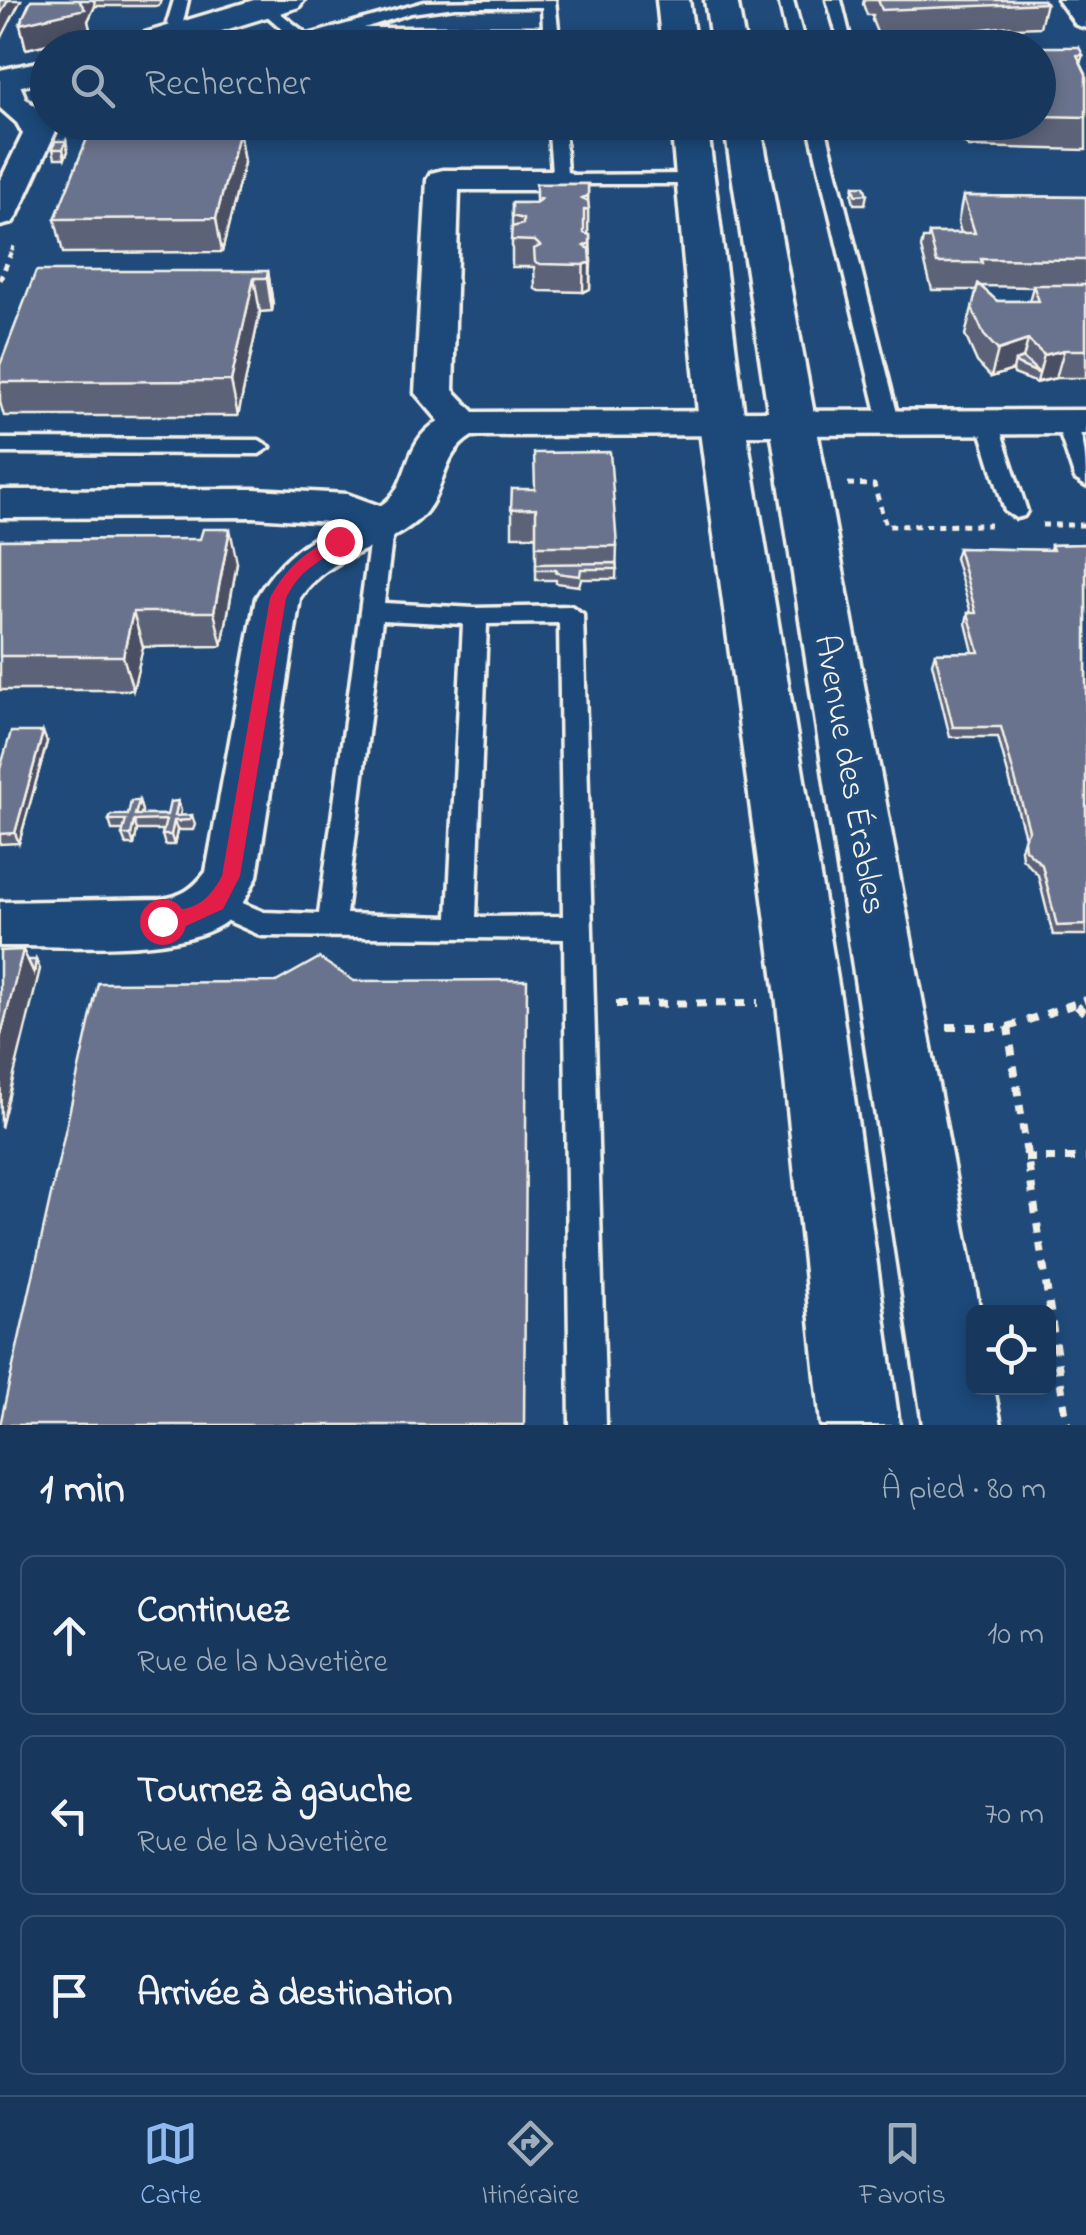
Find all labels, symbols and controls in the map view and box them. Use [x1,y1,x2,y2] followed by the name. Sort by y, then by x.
[30,30,1056,140] search box
[145,57,311,113] text: Rechercher
[65,58,120,113] icon: search
[317,519,363,565] route end
[799,631,898,918] street label: Avenue des Érables
[140,899,186,945] route start
[966,1305,1056,1395] map controls
[966,1305,1056,1395] button: locate
[40,1460,125,1521] text: 1 min
[881,1467,1046,1514] text: À pied · 80 m
[137,1584,289,1640] text: Continuez
[42,1608,97,1663] icon: ahead
[987,1612,1044,1659] text: 10 m
[137,1640,388,1687] text: Rue de la Navetière
[137,1764,412,1820] text: Tournez à gauche
[42,1788,97,1843] icon: left
[984,1792,1044,1839] text: 70 m
[137,1820,388,1867] text: Rue de la Navetière
[137,1967,452,2023] text: Arrivée à destination
[42,1968,97,2023] icon: arrive
[140,2116,201,2217] tab: Carte
[482,2116,579,2217] tab: Itinéraire
[859,2116,946,2217] tab: Favoris

